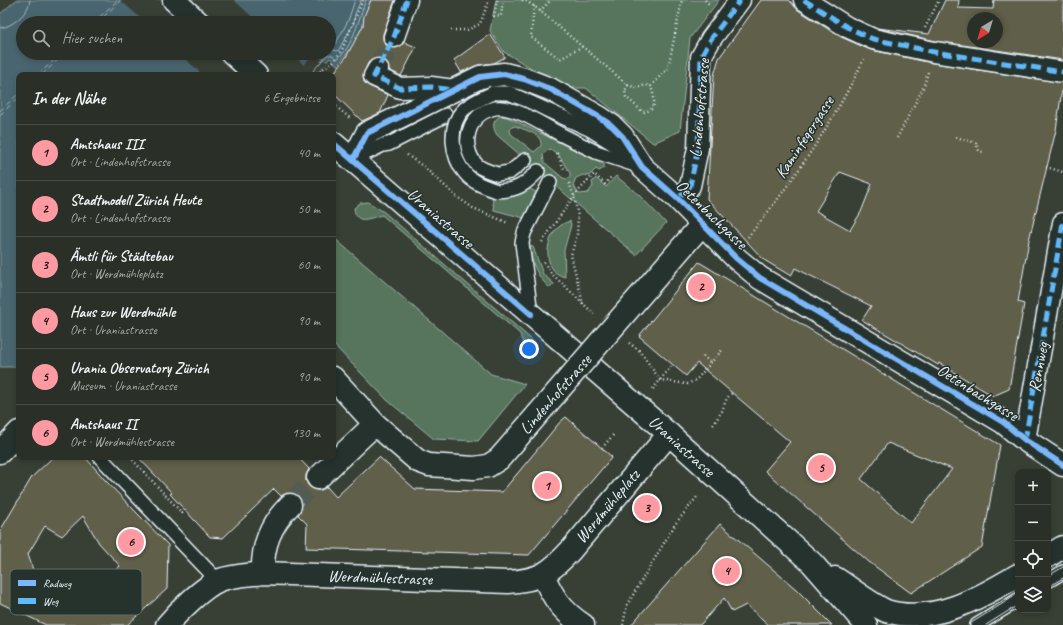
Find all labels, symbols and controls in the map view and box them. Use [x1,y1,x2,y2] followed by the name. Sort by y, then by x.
[967,12,1003,48] north arrow
[16,16,336,60] search box
[30,27,52,49] icon: search
[62,29,122,48] text: Hier suchen
[685,56,714,158] street label: Lindenhofstrasse
[32,88,105,109] text: In der Nähe
[264,90,320,106] text: 6 Ergebnisse
[770,91,840,182] street label: Kaminfegergasse
[70,135,143,154] text: Amtshaus III
[42,145,48,161] text: 1
[298,145,320,161] text: 40 m
[70,154,170,170] text: Ort · Lindenhofstrasse
[671,175,753,255] street label: Oetenbachgasse
[403,184,480,254] street label: Uraniastrasse
[70,191,201,210] text: Stadtmodell Zürich Heute
[42,201,48,217] text: 2
[298,201,320,217] text: 50 m
[70,210,170,226] text: Ort · Lindenhofstrasse
[70,247,173,266] text: Ämtli für Städtebau
[42,257,48,273] text: 3
[298,257,320,273] text: 60 m
[70,266,163,282] text: Ort · Werdmühleplatz
[688,272,714,302] pin: 2
[70,303,175,322] text: Haus zur Werdmühle
[42,313,48,329] text: 4
[298,313,320,329] text: 90 m
[70,322,157,338] text: Ort · Uraniastrasse
[519,339,539,359] your location
[1024,340,1053,394] street label: Rennweg
[515,349,597,439] street label: Lindenhofstrasse
[70,359,209,378] text: Urania Observatory Zürich
[933,359,1023,426] street label: Oetenbachgasse
[42,369,48,385] text: 5
[298,369,320,385] text: 90 m
[70,378,177,394] text: Museum · Uraniastrasse
[644,411,720,482] street label: Uraniastrasse
[70,415,137,434] text: Amtshaus II
[42,425,48,441] text: 6
[292,425,320,441] text: 130 m
[70,434,174,450] text: Ort · Werdmühlestrasse
[808,453,834,483] pin: 5
[570,464,645,548] street label: Werdmühleplatz
[1015,469,1051,613] map controls
[1015,469,1051,505] button: +
[534,471,560,501] pin: 1
[634,493,660,523] pin: 3
[1015,505,1051,541] button: −
[118,527,144,557] pin: 6
[1015,541,1051,577] button: locate
[714,556,740,586] pin: 4
[327,565,434,590] street label: Werdmühlestrasse
[10,569,142,615] legend
[43,576,72,590] text: Radweg
[1015,577,1051,613] button: layers
[43,594,60,608] text: Weg

